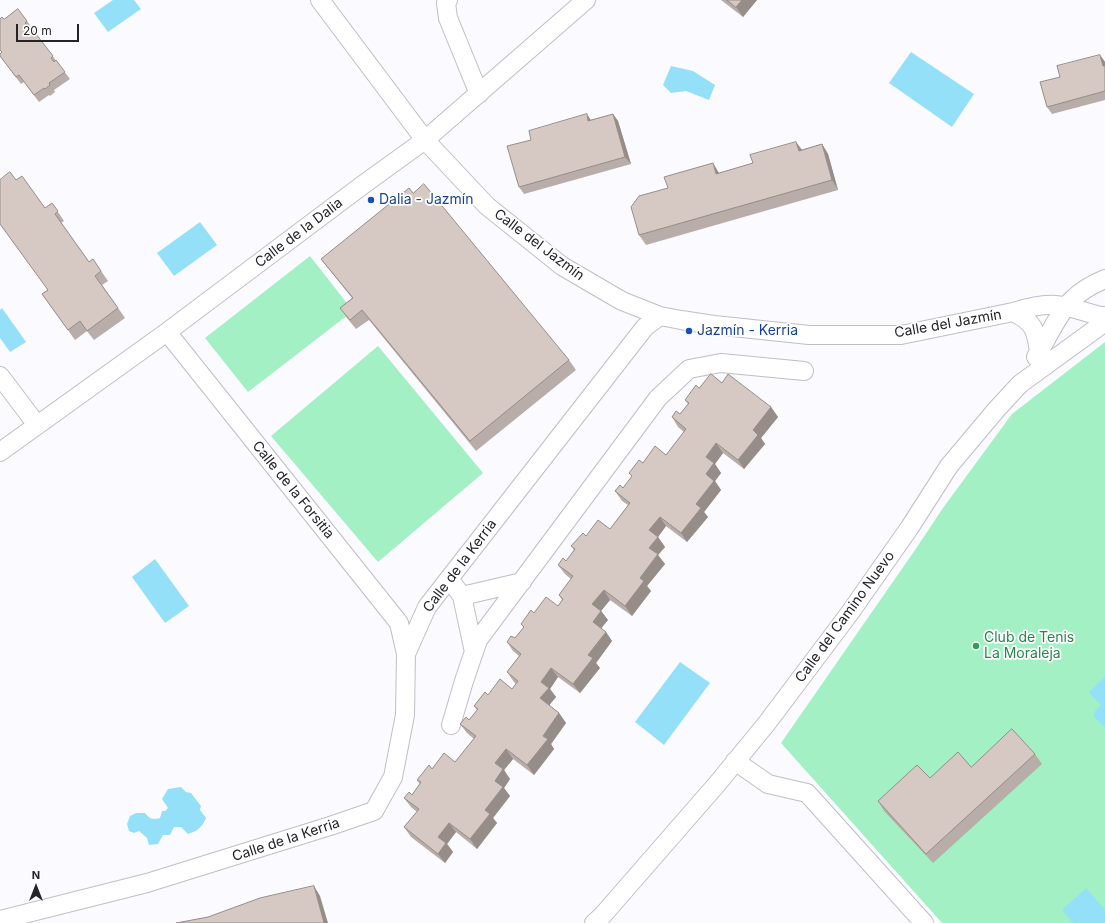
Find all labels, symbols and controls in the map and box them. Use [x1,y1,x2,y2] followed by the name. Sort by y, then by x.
[18,16,81,42] scale bar
[23,23,52,38] text: 20 m
[379,192,473,208] place label: Dalia - Jazmín
[252,195,346,271] street label: Calle de la Dalia
[366,195,376,205] marker: Dalia - Jazmín
[491,206,587,284] street label: Calle del Jazmín
[893,306,1003,342] street label: Calle del Jazmín
[697,323,798,339] place label: Jazmín - Kerria
[684,326,694,336] marker: Jazmín - Kerria
[248,438,338,542] street label: Calle de la Forsitia
[420,516,500,616] street label: Calle de la Kerria
[792,548,898,686] street label: Calle del Camino Nuevo
[984,630,1074,662] place label: Club de Tenis La Moraleja
[971,641,981,651] marker: Club de Tenis La Moraleja
[230,815,342,865] street label: Calle de la Kerria
[16,867,56,907] north arrow
[32,868,40,882] text: N

